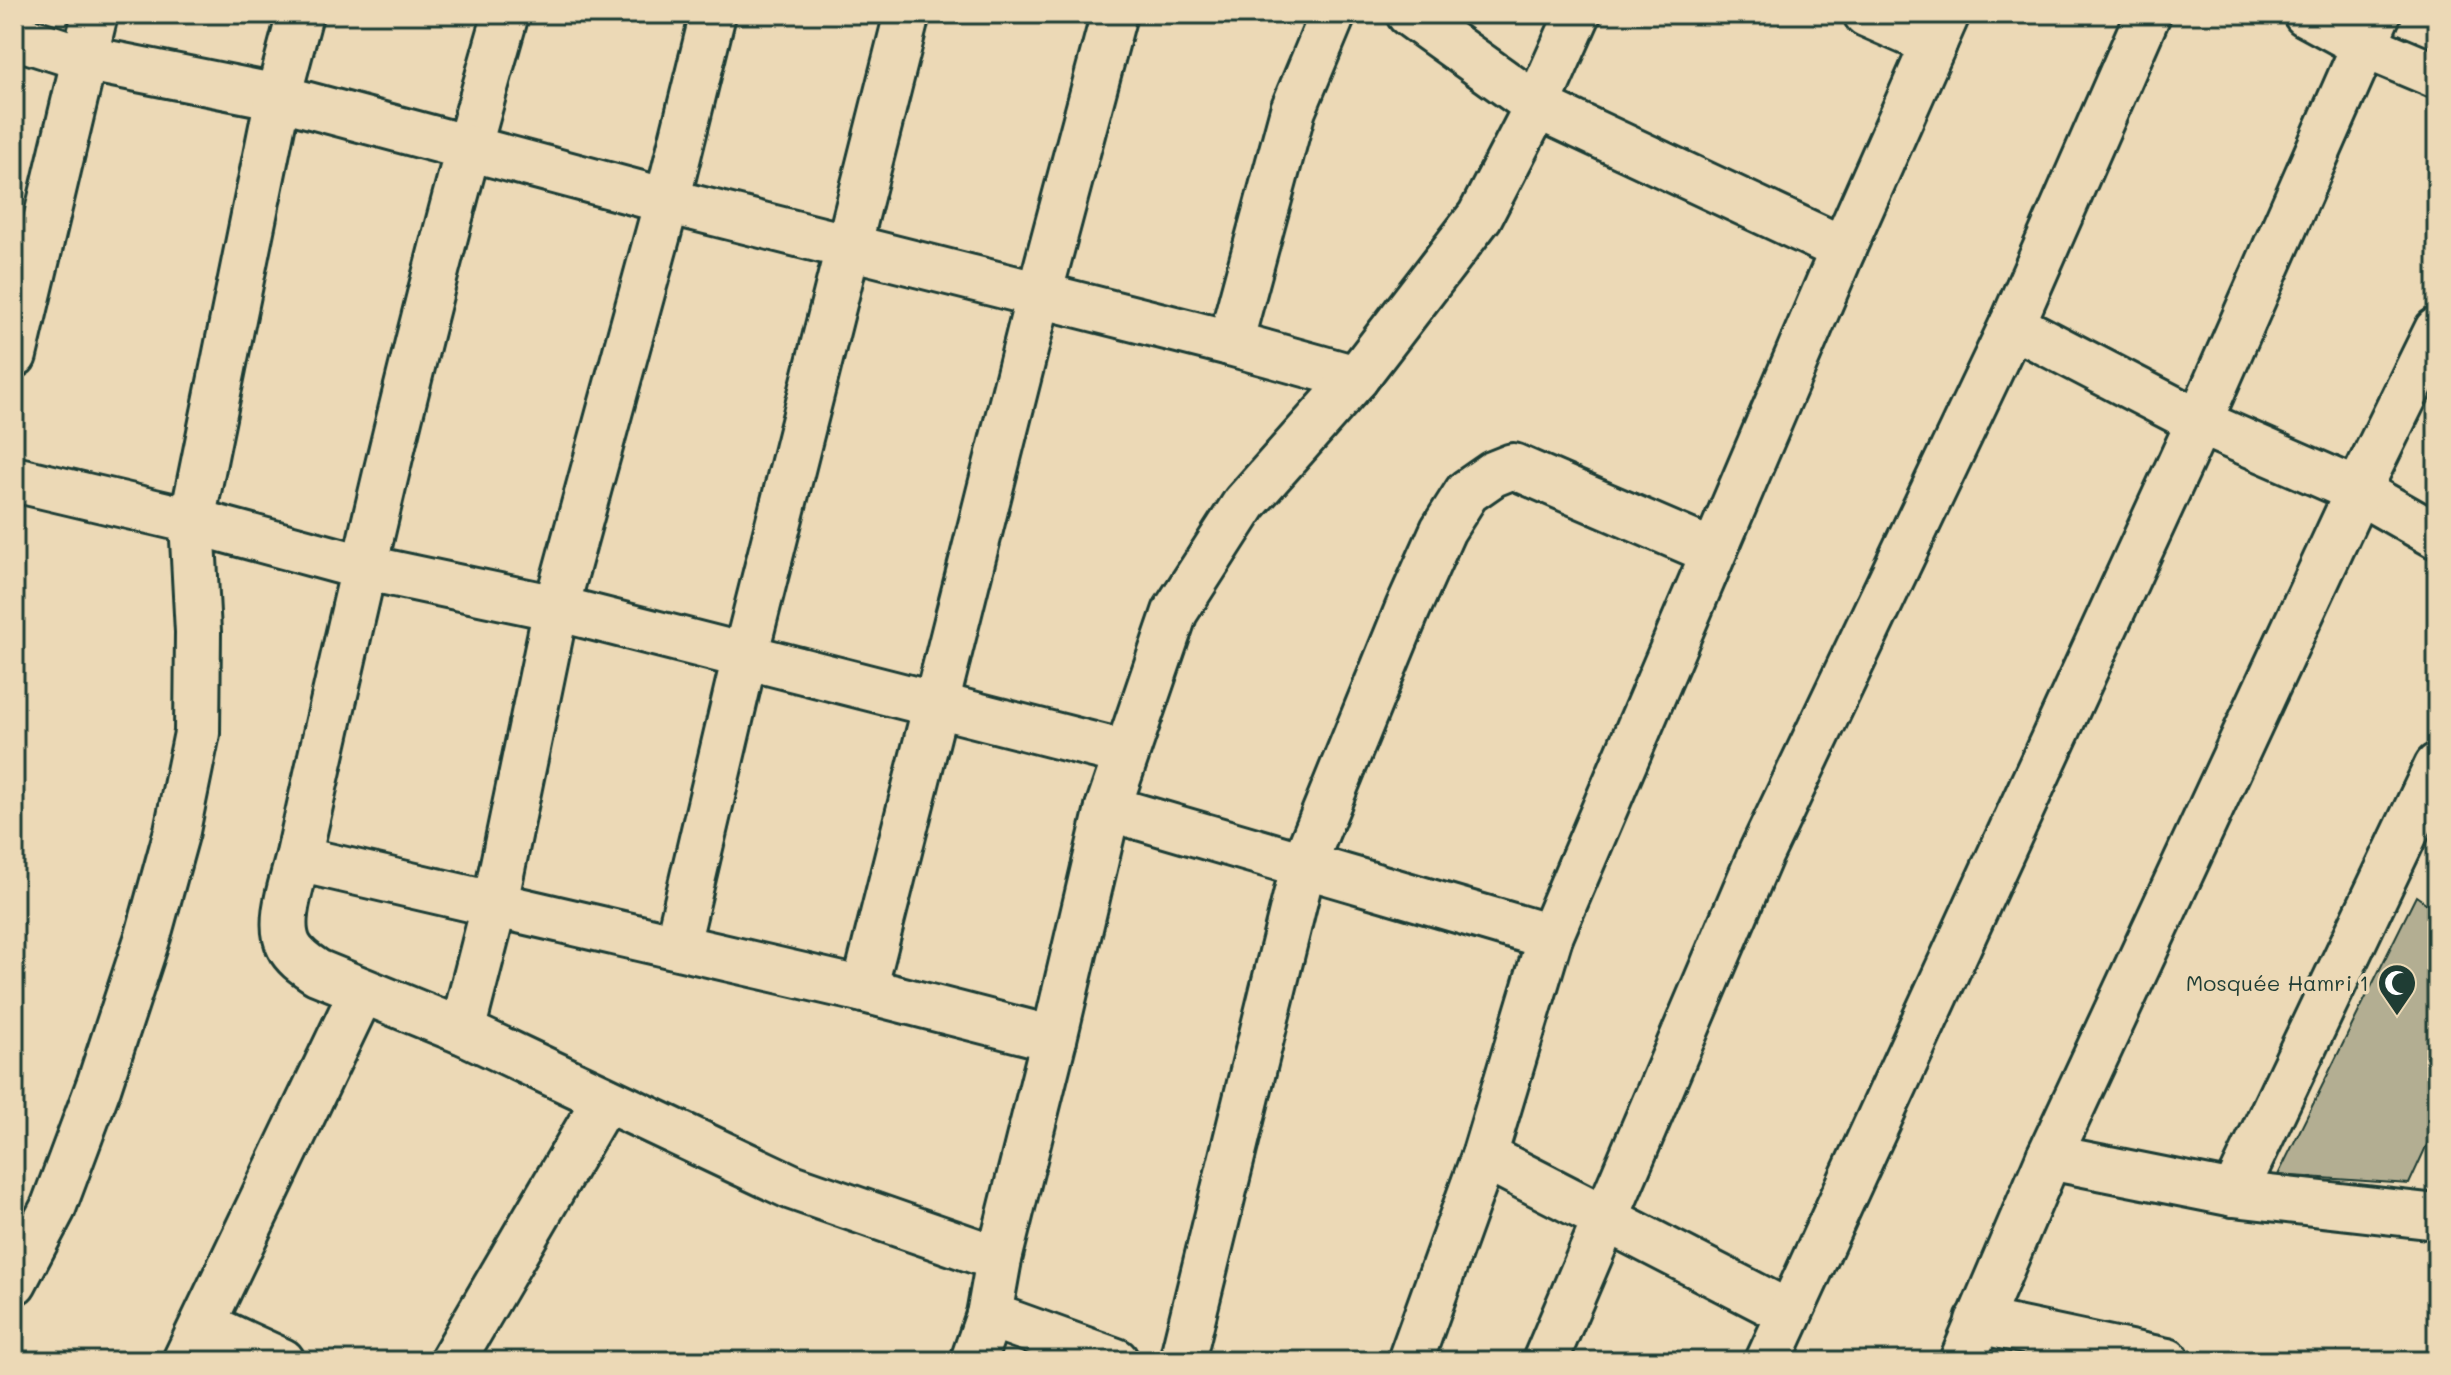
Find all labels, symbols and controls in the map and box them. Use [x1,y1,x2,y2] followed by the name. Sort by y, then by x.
[2376,962,2418,1017] mosque icon: Mosquée Hamri 1
[2186,968,2369,997] place label: Mosquée Hamri 1

